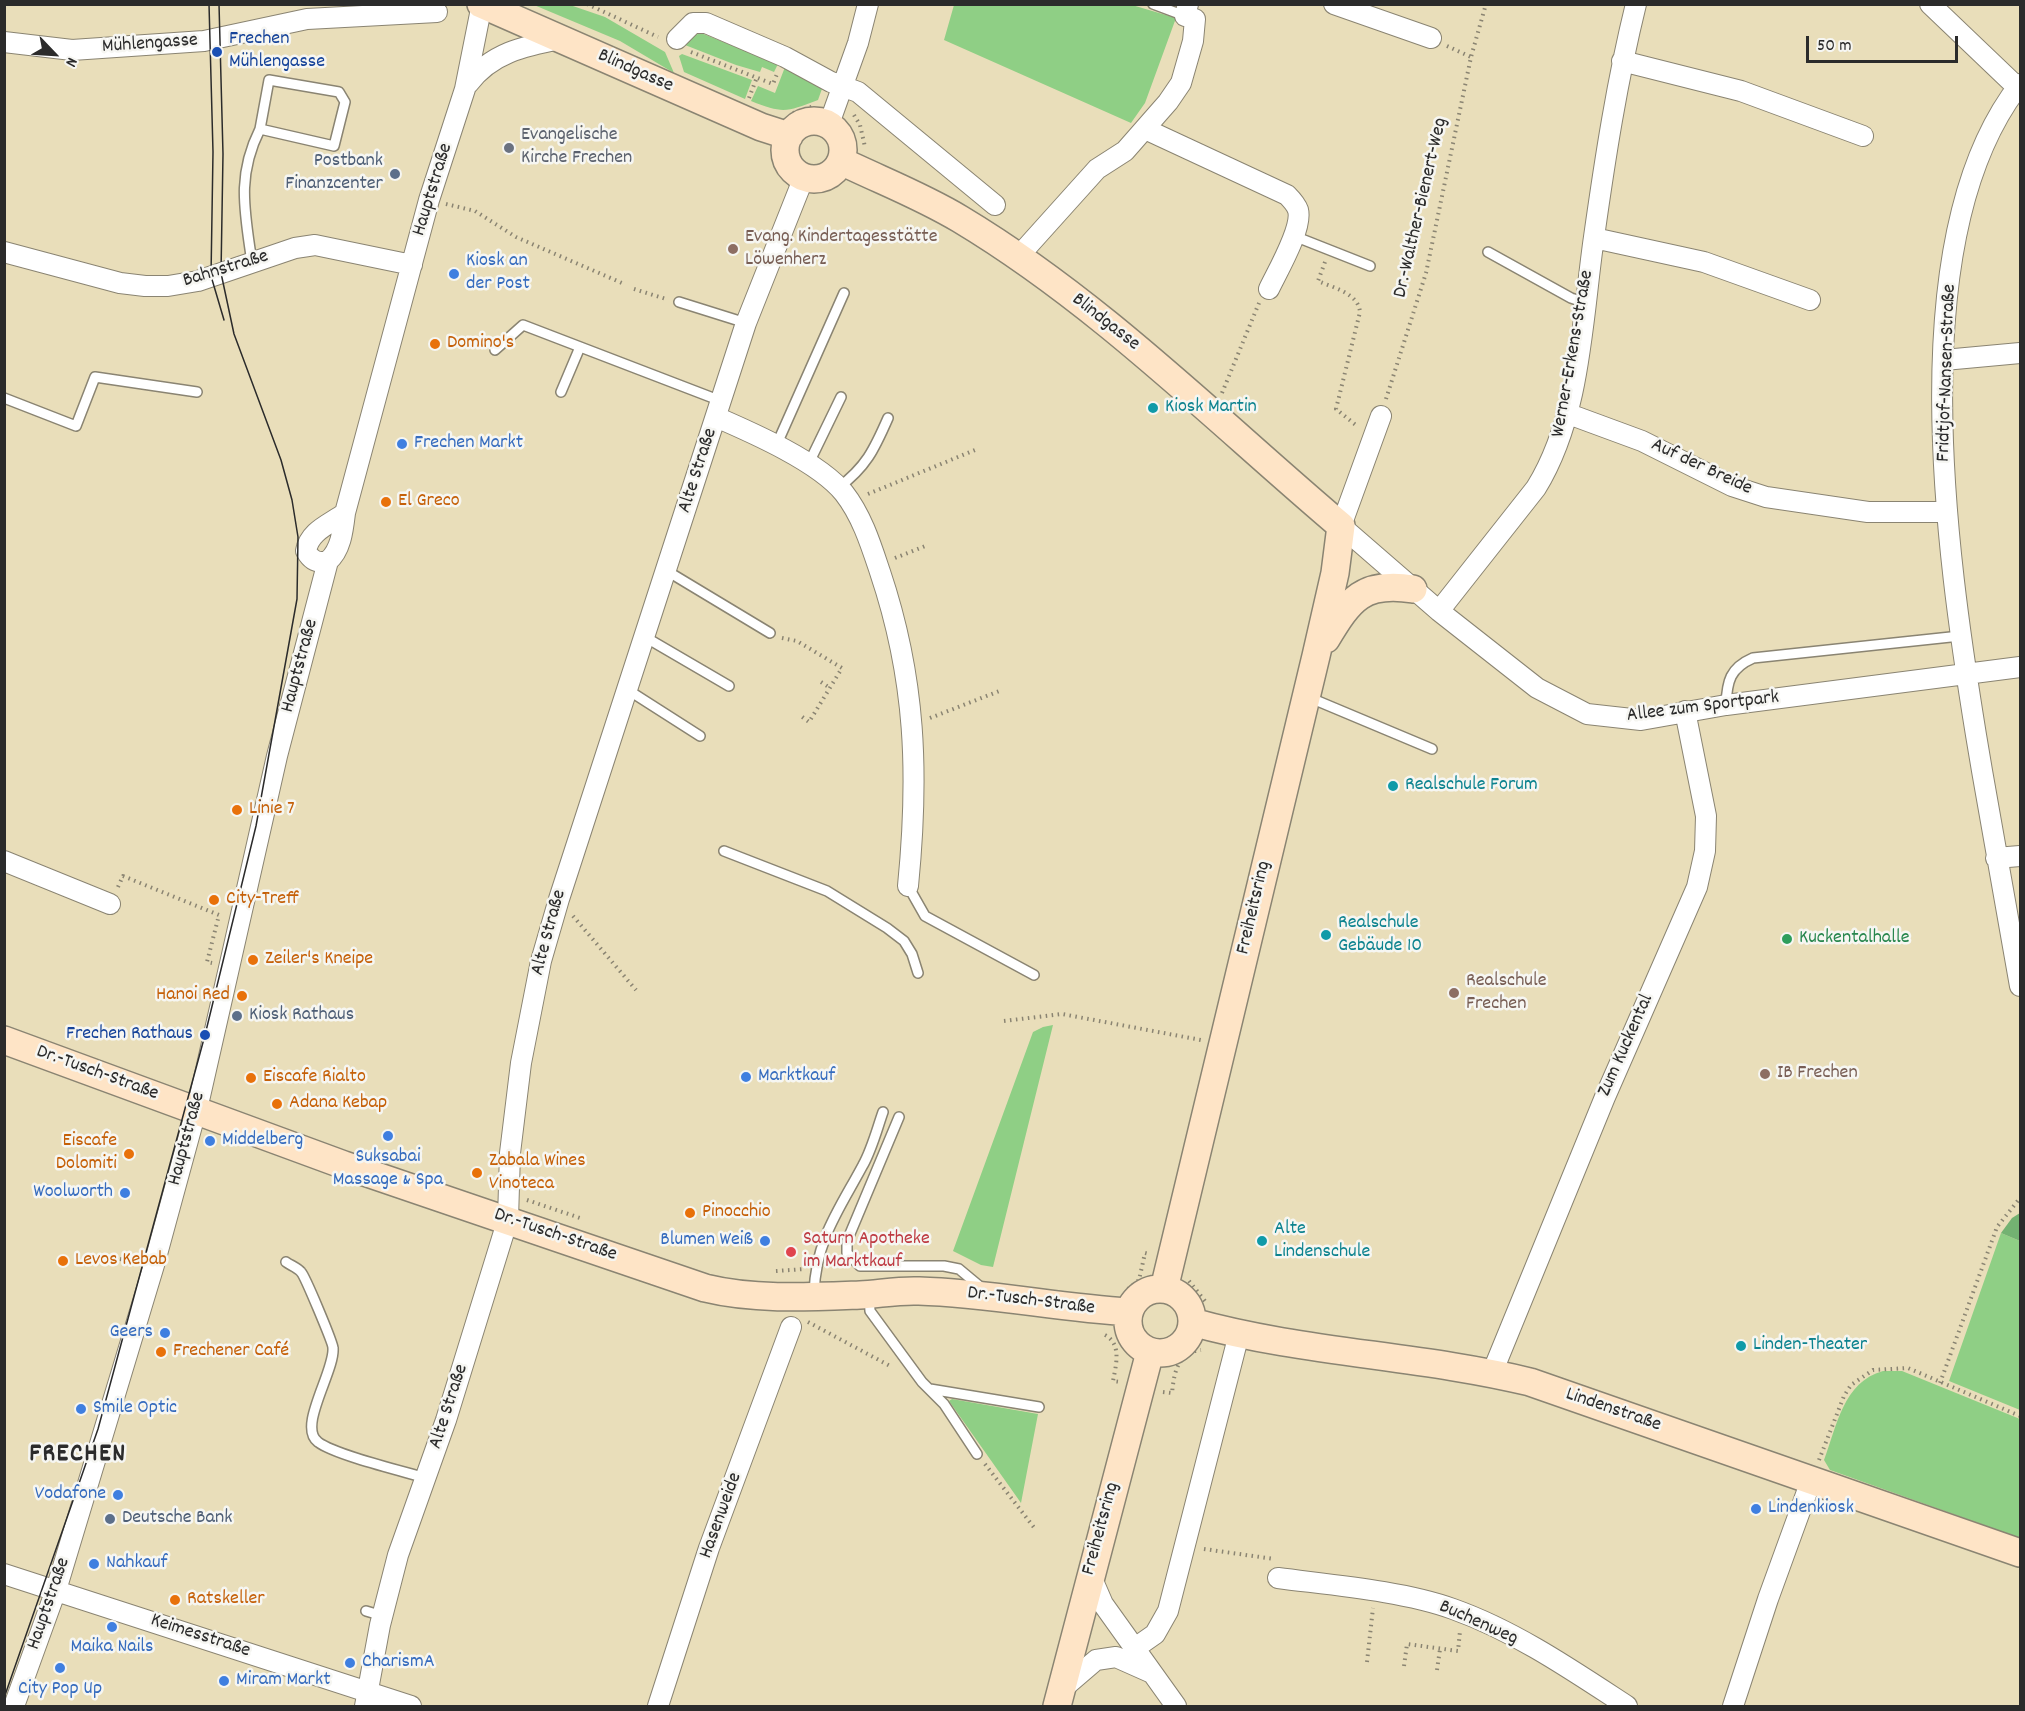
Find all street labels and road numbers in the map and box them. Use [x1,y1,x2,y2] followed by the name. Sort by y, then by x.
[101,30,199,60] street label: Mühlengasse
[593,45,677,99] street label: Blindgasse
[1390,116,1454,300] street label: Dr.-Walther-Bienert-Weg
[409,141,459,239] street label: Hauptstraße
[180,246,272,294] street label: Bahnstraße
[1547,269,1601,439] street label: Werner-Erkens-Straße
[1933,284,1963,462] street label: Fridtjof-Nansen-Straße
[1066,289,1144,357] street label: Blindgasse
[674,426,724,516] street label: Alte Straße
[1647,434,1755,502] street label: Auf der Breide
[277,617,325,715] street label: Hauptstraße
[1626,687,1780,729] street label: Allee zum Sportpark
[1233,859,1277,957] street label: Freiheitsring
[527,888,573,978] street label: Alte Straße
[1594,991,1660,1101] street label: Zum Kuckental
[33,1041,161,1107] street label: Dr.-Tusch-Straße
[164,1090,212,1188] street label: Hauptstraße
[490,1204,620,1268] street label: Dr.-Tusch-Straße
[966,1282,1096,1322] street label: Dr.-Tusch-Straße
[425,1362,475,1452] street label: Alte Straße
[1562,1383,1664,1439] street label: Lindenstraße
[695,1470,749,1562] street label: Hasenweide
[1078,1480,1126,1578] street label: Freiheitsring
[23,1555,77,1653] street label: Hauptstraße
[1435,1596,1521,1652] street label: Buchenweg
[147,1610,253,1664] street label: Keimesstraße

